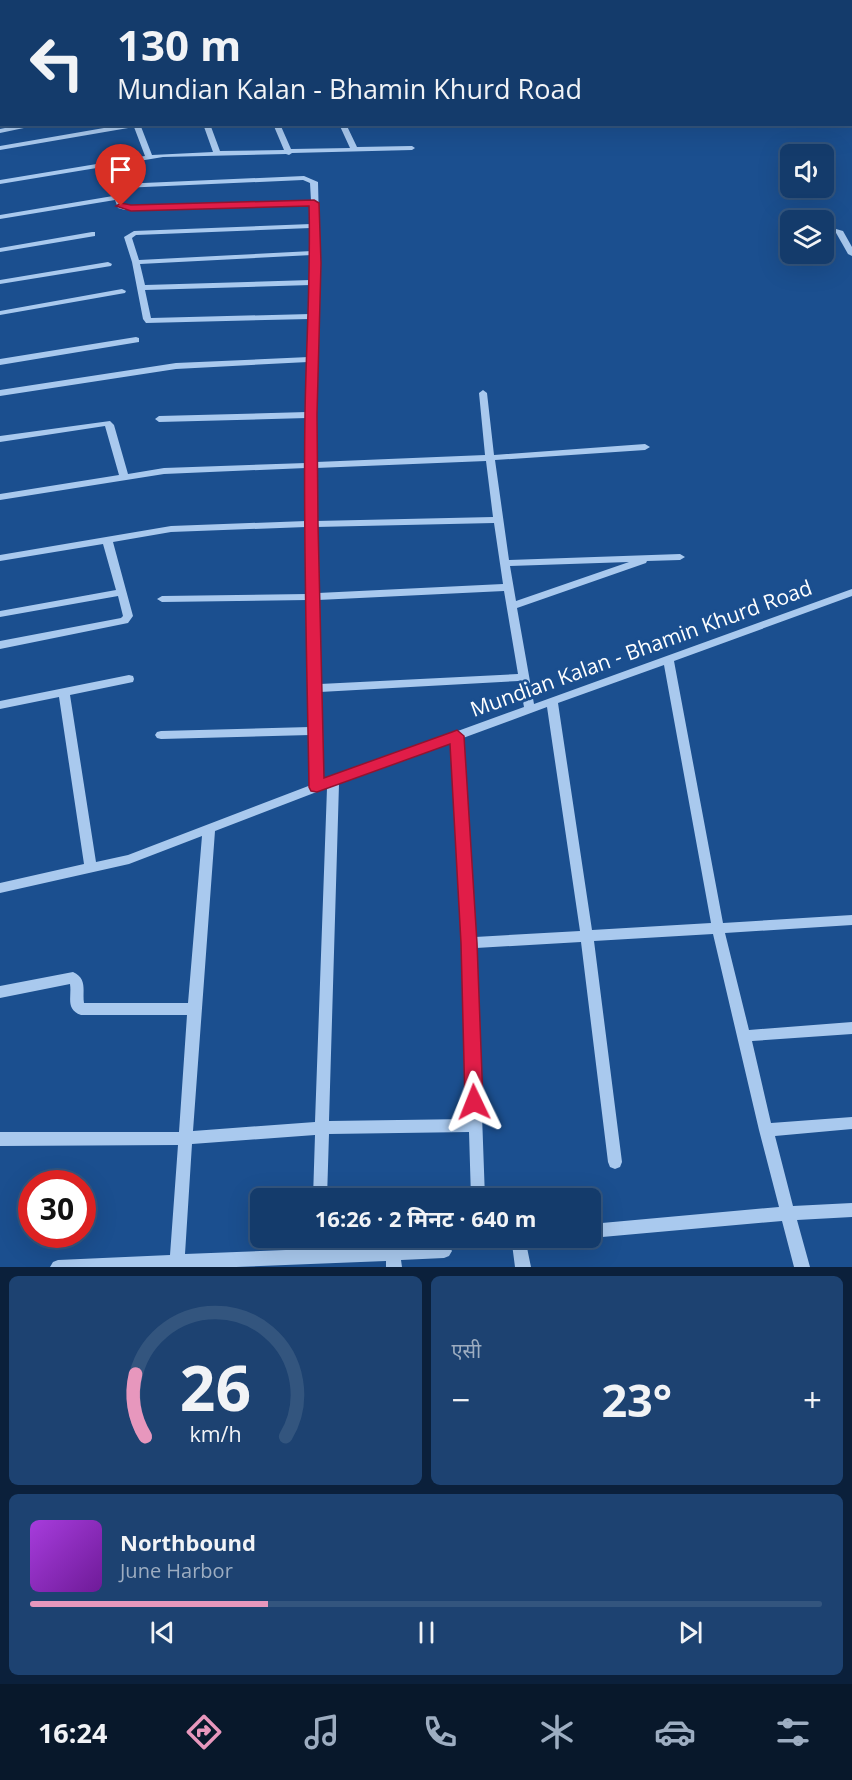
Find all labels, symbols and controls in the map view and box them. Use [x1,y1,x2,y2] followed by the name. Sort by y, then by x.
[117,16,241,73] text: 130 m
[18,24,96,102] icon: left
[117,70,582,107] text: Mundian Kalan - Bhamin Khurd Road
[95,144,146,206] pin
[780,144,834,264] map controls
[780,144,834,198] button: sound
[104,153,137,186] icon: arrive
[780,210,834,264] button: layers
[466,573,816,723] street label: Mundian Kalan - Bhamin Khurd Road
[442,1070,506,1134] position arrow
[18,1170,96,1248] speed limit sign: 30
[315,1203,536,1233] text: 16:26 · 2 मिनट · 640 m
[452,1337,481,1364] text: एसी
[180,1344,251,1429] text: 26
[601,1369,672,1430] text: 23°
[452,1377,470,1422] text: −
[803,1377,822,1422] text: +
[189,1420,241,1449] text: km/h
[120,1527,256,1557] text: Northbound
[120,1557,233,1584] text: June Harbor
[146,1616,179,1649] icon: previous
[410,1616,443,1649] icon: pause
[674,1616,707,1649] icon: next
[183,1711,225,1753] icon: directions
[301,1711,343,1753] icon: music
[419,1711,461,1753] icon: phone
[536,1711,578,1753] icon: climate
[654,1711,696,1753] icon: car
[772,1711,814,1753] icon: filters
[38,1714,107,1751] text: 16:24

